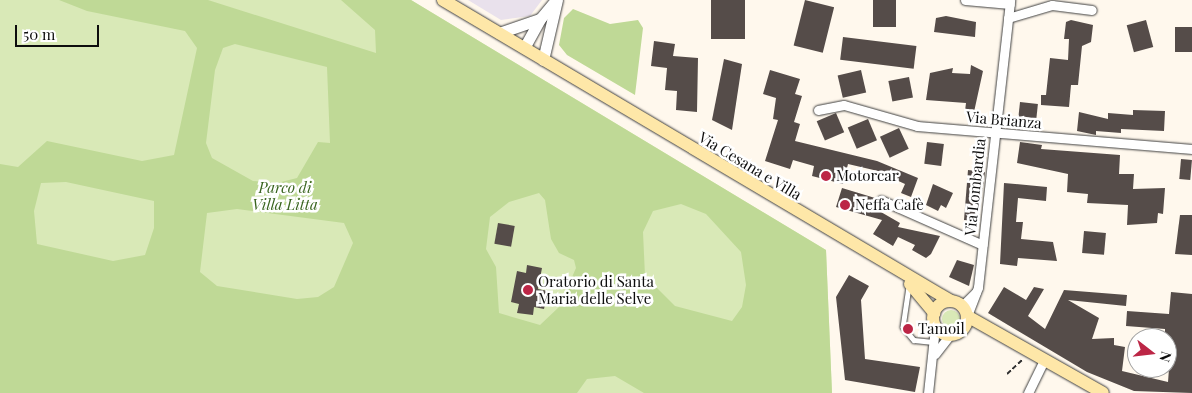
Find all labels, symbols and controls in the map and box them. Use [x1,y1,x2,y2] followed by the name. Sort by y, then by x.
[18,15,101,47] scale bar
[23,24,55,44] text: 50 m
[965,108,1043,132] street label: Via Brianza
[695,128,805,204] street label: Via Cesana e Villa
[961,137,989,237] street label: Via Lombardia
[836,167,898,185] place label: Motorcar
[820,170,832,182] marker: Motorcar
[252,178,318,213] park label: Parco di Villa Litta
[855,196,924,214] place label: Neffa Cafè
[839,199,851,211] marker: Neffa Cafè
[538,272,654,307] place label: Oratorio di Santa Maria delle Selve
[522,284,534,296] marker: Oratorio di Santa Maria delle Selve
[918,320,965,338] place label: Tamoil
[902,323,914,335] marker: Tamoil
[1127,328,1177,378] north arrow
[1155,350,1176,364] text: N

